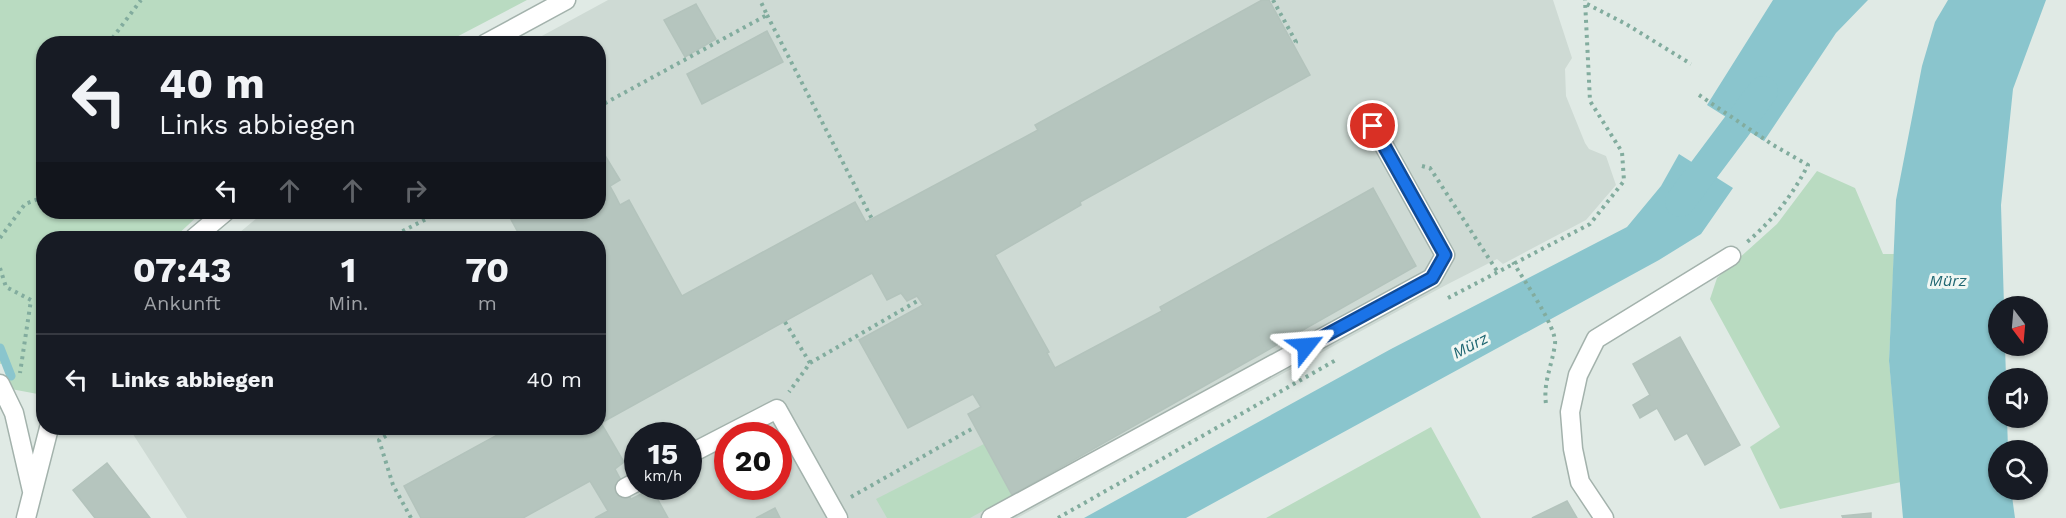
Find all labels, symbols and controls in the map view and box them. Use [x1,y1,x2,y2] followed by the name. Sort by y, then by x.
[159,59,265,108] text: 40 m
[60,60,138,138] icon: left
[1347,100,1398,151] pin
[159,109,356,141] text: Links abbiegen
[1356,109,1389,142] icon: arrive
[210,174,243,207] icon: left
[273,174,306,207] icon: ahead
[336,174,369,207] icon: ahead
[399,174,432,207] icon: right
[133,249,232,291] text: 07:43
[341,249,356,291] text: 1
[465,249,509,291] text: 70
[1929,271,1967,290] water label: Mürz
[144,291,221,315] text: Ankunft
[328,291,368,315] text: Min.
[478,291,497,315] text: m
[1988,296,2048,356] north arrow
[1988,296,2048,500] map controls
[1274,314,1338,378] position arrow
[1449,328,1492,363] water label: Mürz
[60,363,93,396] icon: left
[111,367,274,392] text: Links abbiegen
[526,367,582,392] text: 40 m
[1988,368,2048,428] button: sound
[714,422,792,500] speed limit sign: 20
[648,436,678,471] text: 15
[1988,440,2048,500] button: search
[644,467,682,485] text: km/h

